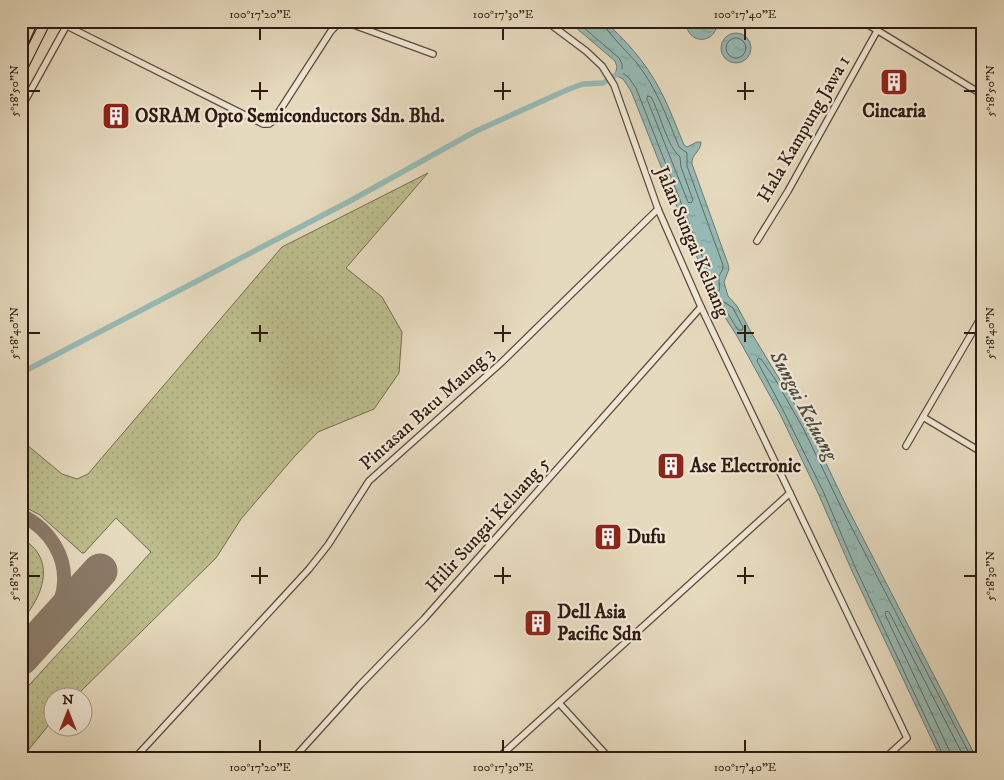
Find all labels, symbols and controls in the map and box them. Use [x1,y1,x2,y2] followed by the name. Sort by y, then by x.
[229,7,291,22] text: 100°17'20"E
[473,7,534,22] text: 100°17'30"E
[714,7,777,22] text: 100°17'40"E
[753,51,855,207] street label: Hala Kampung Jawa 1
[7,65,22,117] text: 5°18'50"N
[983,65,998,117] text: 5°18'50"N
[879,67,909,97] building icon: Cincaria
[862,100,927,123] place label: Cincaria
[101,101,131,131] building icon: OSRAM Opto Semiconductors Sdn. Bhd.
[135,105,445,128] place label: OSRAM Opto Semiconductors Sdn. Bhd.
[649,161,734,321] street label: Jalan Sungai Keluang
[7,307,22,359] text: 5°18'40"N
[983,307,998,359] text: 5°18'40"N
[355,343,499,475] street label: Pintasan Batu Maung 3
[763,346,843,467] water label: Sungai Keluang
[656,451,686,481] building icon: Ase Electronic
[421,452,555,598] street label: Hilir Sungai Keluang 5
[689,455,801,478] place label: Ase Electronic
[593,522,623,552] building icon: Dufu
[627,526,666,549] place label: Dufu
[7,551,22,601] text: 5°18'30"N
[983,551,998,601] text: 5°18'30"N
[557,601,643,646] place label: Dell Asia Pacific Sdn
[523,608,553,638] building icon: Dell Asia Pacific Sdn
[42,688,92,738] north arrow
[62,691,74,709] text: N
[229,760,291,775] text: 100°17'20"E
[473,760,534,775] text: 100°17'30"E
[714,760,777,775] text: 100°17'40"E

